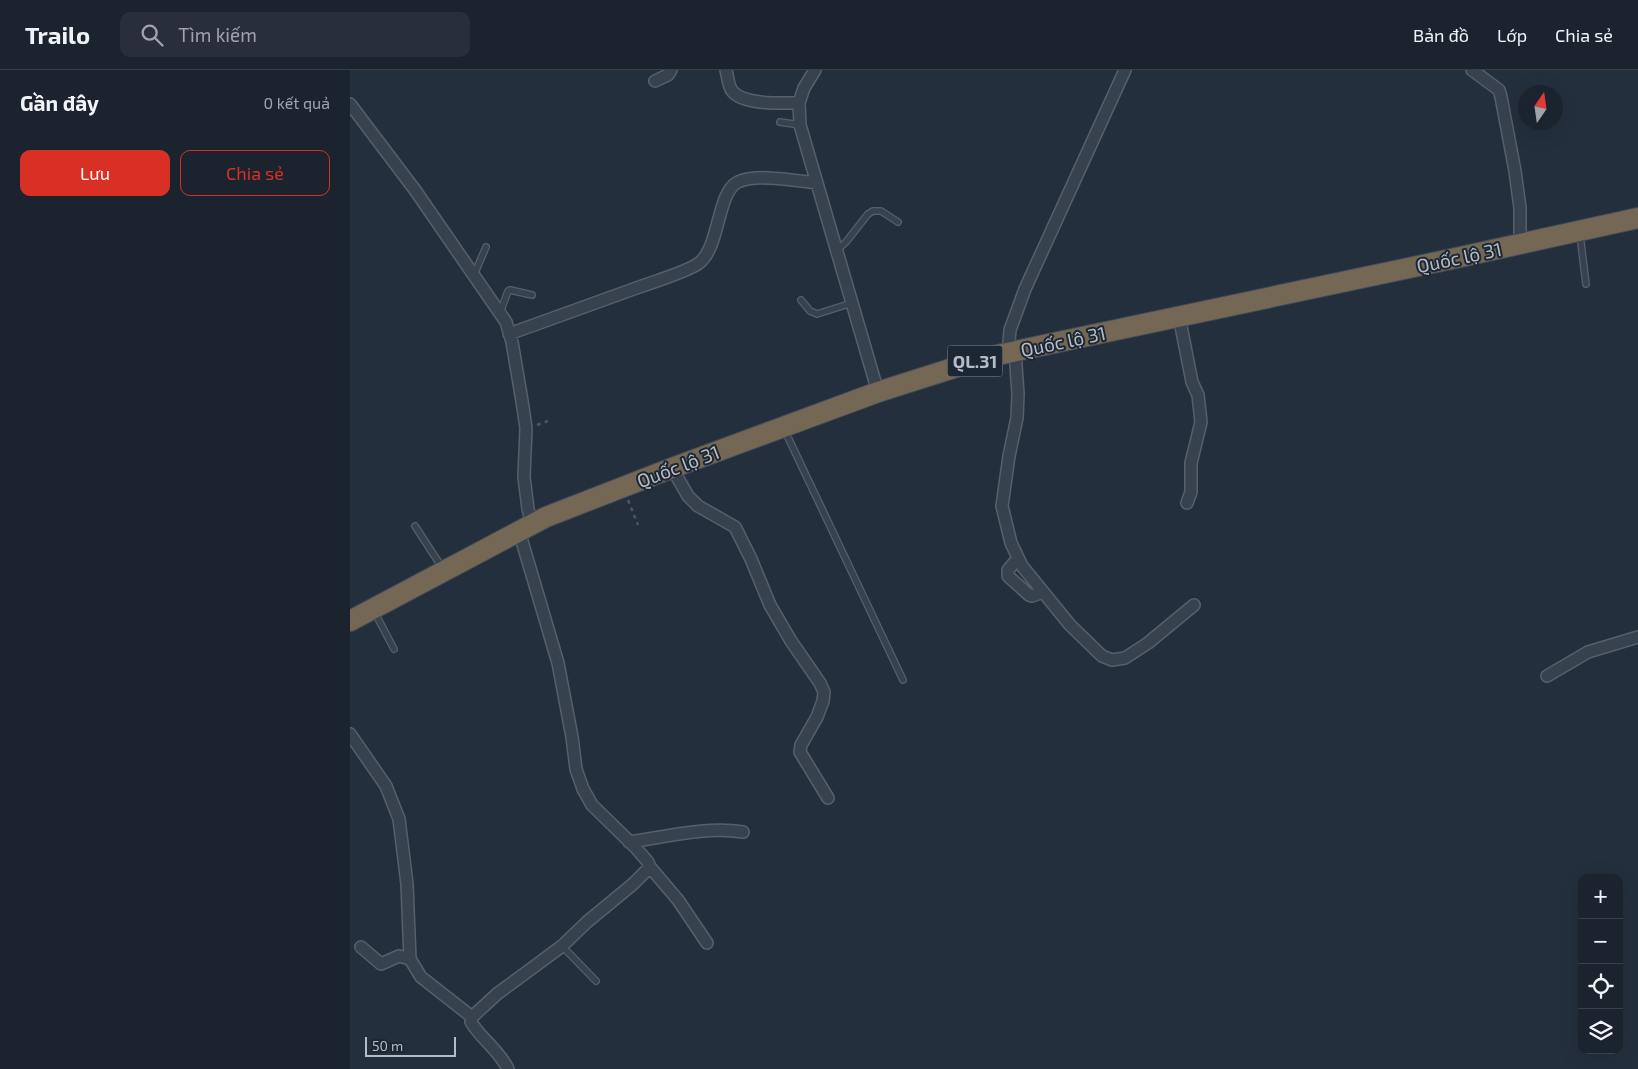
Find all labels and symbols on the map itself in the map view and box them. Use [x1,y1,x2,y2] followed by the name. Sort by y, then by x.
[1518,85,1563,130] north arrow
[1414,237,1504,277] street label: Quốc lộ 31
[1018,321,1108,361] street label: Quốc lộ 31
[948,346,1002,376] road number: QL.31
[633,440,723,492] street label: Quốc lộ 31
[365,1034,456,1057] scale bar

